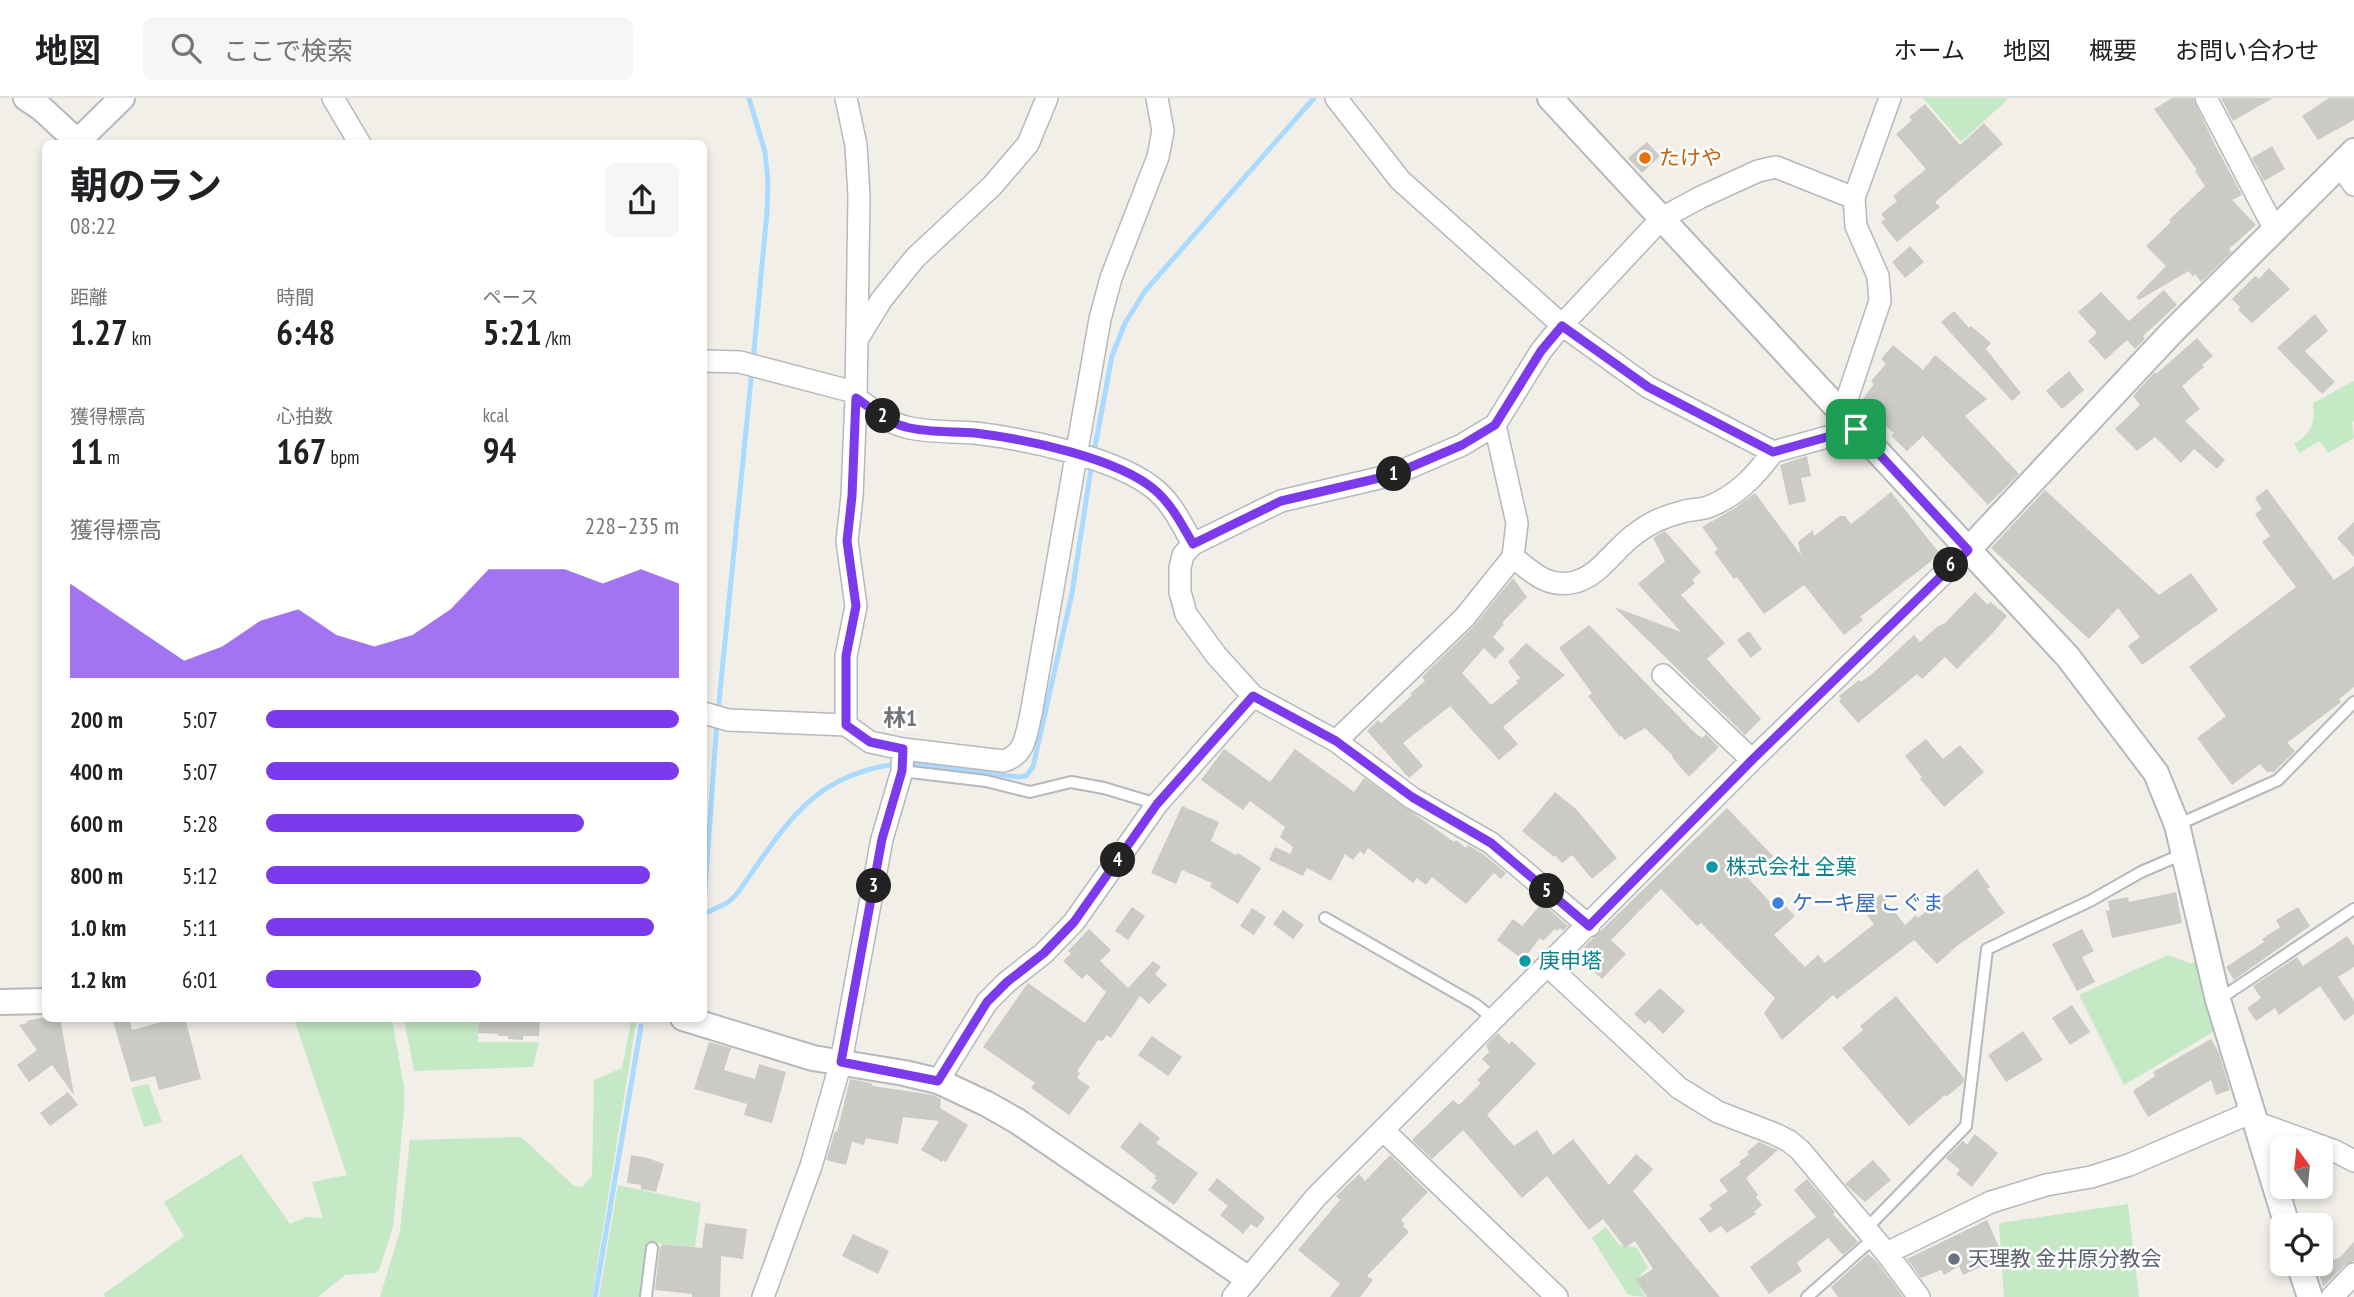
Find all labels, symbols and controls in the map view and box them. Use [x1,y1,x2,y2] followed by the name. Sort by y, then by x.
[143,17,633,80] search box
[35,28,101,71] text: 地図
[167,29,205,67] icon: search
[223,34,353,67] text: ここで検索
[1894,35,1965,66] text: ホーム
[2003,35,2051,66] text: 地図
[2089,35,2137,66] text: 概要
[2175,35,2319,66] text: お問い合わせ
[1659,144,1722,171] place label: たけや
[1637,150,1653,166] marker: たけや
[70,160,222,209] text: 朝のラン
[605,163,679,237] button: share
[70,211,116,240] text: 08:22
[70,285,108,309] text: 距離
[276,285,314,309] text: 時間
[483,285,539,309] text: ペース
[70,309,128,355] text: 1.27
[276,309,335,355] text: 6:48
[483,309,542,355] text: 5:21
[128,326,151,350] text: km
[542,326,571,350] text: /km
[866,398,900,434] pin: 2
[1826,399,1886,459] pin
[483,403,509,427] text: kcal
[878,403,887,427] text: 2
[70,404,146,428] text: 獲得標高
[276,404,333,428] text: 心拍数
[1837,410,1875,448] icon: arrive
[483,427,516,473] text: 94
[70,428,103,474] text: 11
[276,428,327,474] text: 167
[103,445,120,469] text: m
[327,445,359,469] text: bpm
[1376,456,1412,492] pin: 1
[1389,461,1398,485] text: 1
[585,511,679,540] text: 228–235 m
[70,515,162,544] text: 獲得標高
[1934,547,1968,582] pin: 6
[1946,552,1955,576] text: 6
[883,703,917,732] district label: 林1
[70,705,123,734] text: 200 m
[182,705,218,734] text: 5:07
[70,757,123,786] text: 400 m
[182,757,218,786] text: 5:07
[70,809,123,838] text: 600 m
[182,809,218,838] text: 5:28
[1100,842,1136,878] pin: 4
[1113,847,1122,871] text: 4
[1726,853,1856,880] place label: 株式会社 全菓
[1704,859,1720,875] marker: 株式会社 全菓
[70,861,123,890] text: 800 m
[182,861,218,890] text: 5:12
[856,868,892,904] pin: 3
[869,873,878,897] text: 3
[1530,874,1564,908] pin: 5
[1542,878,1551,902] text: 5
[1792,889,1943,916] place label: ケーキ屋 こぐま
[1770,895,1786,911] marker: ケーキ屋 こぐま
[70,913,126,942] text: 1.0 km
[182,913,218,942] text: 5:11
[1539,947,1602,974] place label: 庚申塔
[1517,953,1533,969] marker: 庚申塔
[70,965,126,994] text: 1.2 km
[182,965,218,994] text: 6:01
[2270,1136,2333,1199] north arrow
[2270,1136,2333,1276] map controls
[2270,1213,2333,1276] button: locate
[1968,1245,2161,1272] place label: 天理教 金井原分教会
[1946,1251,1962,1267] marker: 天理教 金井原分教会

